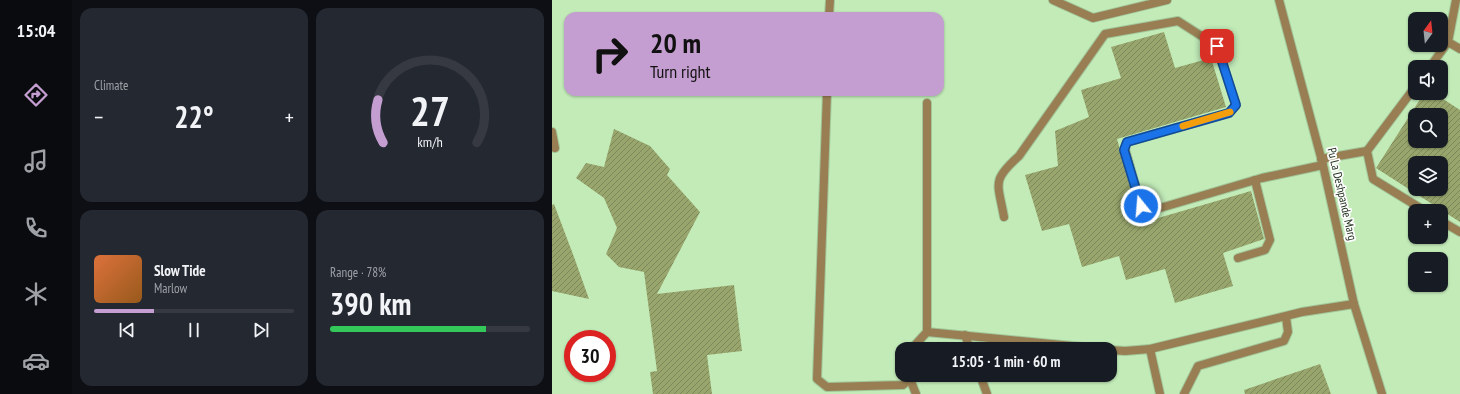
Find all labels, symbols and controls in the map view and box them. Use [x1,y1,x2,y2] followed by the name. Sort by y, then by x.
[1408,12,1448,52] north arrow
[1408,12,1448,292] map controls
[17,19,55,42] text: 15:04
[650,24,701,61] text: 20 m
[584,28,636,80] icon: right
[1200,29,1234,63] pin
[1206,35,1228,57] icon: arrive
[650,60,710,83] text: Turn right
[1408,60,1448,100] button: sound
[94,77,128,94] text: Climate
[22,81,50,109] icon: directions
[410,84,450,137] text: 27
[174,97,214,136] text: 22°
[94,103,103,131] text: −
[285,103,294,131] text: +
[1408,108,1448,148] button: search
[417,132,443,151] text: km/h
[1325,146,1360,242] street label: Pu La Deshpande Marg
[22,147,50,175] icon: music
[1408,156,1448,196] button: layers
[1120,185,1162,227] position arrow
[1408,204,1448,244] button: +
[22,214,50,242] icon: phone
[1408,252,1448,292] button: −
[154,261,206,280] text: Slow Tide
[330,264,386,281] text: Range · 78%
[22,280,50,308] icon: climate
[154,280,187,297] text: Marlow
[330,284,411,323] text: 390 km
[116,319,138,341] icon: previous
[183,319,205,341] icon: pause
[250,319,272,341] icon: next
[564,330,616,382] speed limit sign: 30
[22,347,50,375] icon: car
[952,352,1060,371] text: 15:05 · 1 min · 60 m

